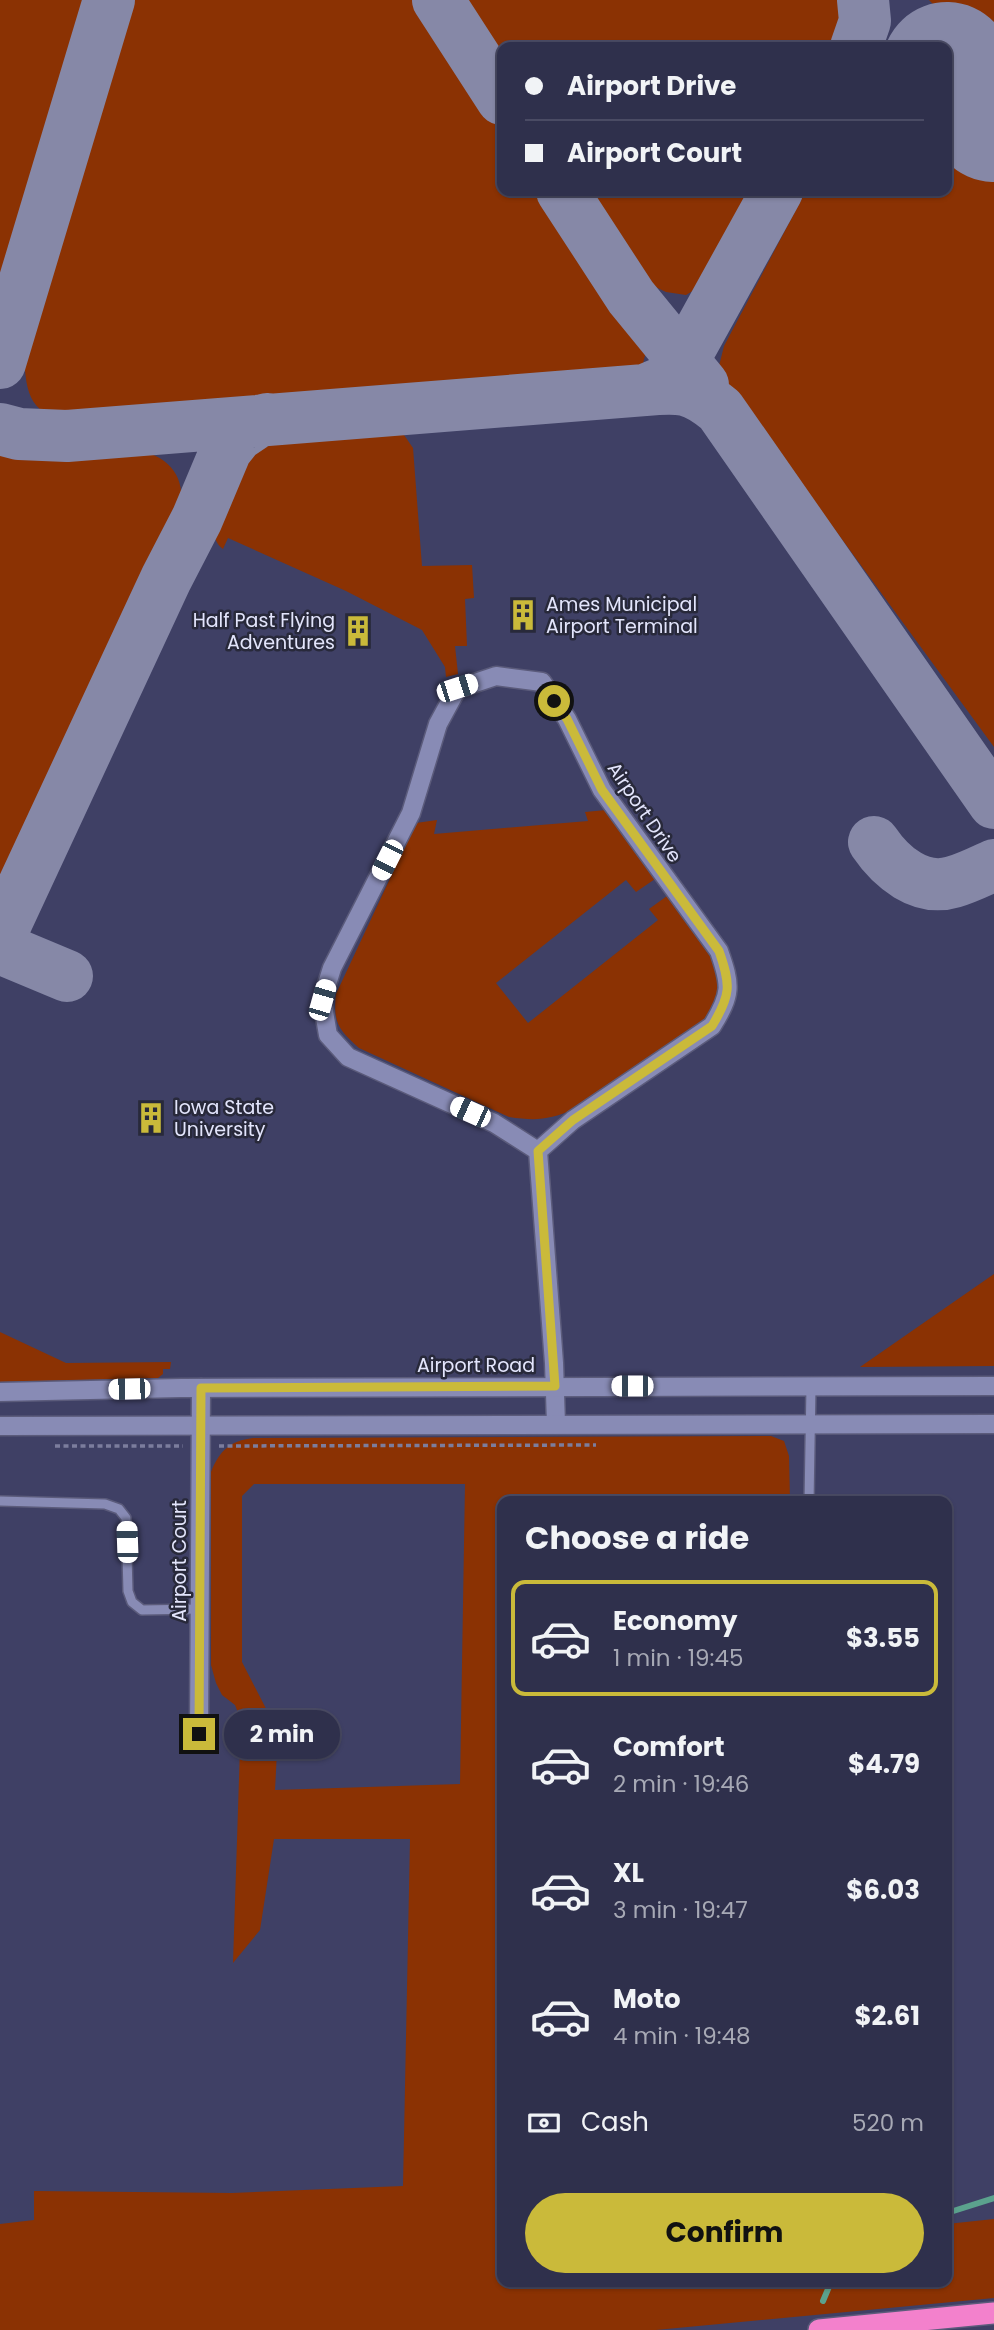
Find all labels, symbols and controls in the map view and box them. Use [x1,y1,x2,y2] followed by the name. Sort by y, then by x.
[567,68,736,104] text: Airport Drive
[567,135,742,171] text: Airport Court
[546,591,698,640] place label: Ames Municipal Airport Terminal
[506,598,540,632] building icon: Ames Municipal Airport Terminal
[193,607,335,656] place label: Half Past Flying Adventures
[341,614,375,648] building icon: Half Past Flying Adventures
[434,672,481,704] car
[538,685,570,717] route start
[601,757,688,868] street label: Airport Drive
[369,837,406,883] car
[307,977,338,1023] car
[174,1094,274,1143] place label: Iowa State University
[447,1094,494,1130] car
[134,1101,168,1135] building icon: Iowa State University
[417,1352,535,1379] street label: Airport Road
[612,1376,654,1397] car
[108,1378,151,1400] car
[166,1500,193,1622] street label: Airport Court
[525,1515,749,1560] text: Choose a ride
[116,1521,139,1563] car
[613,1603,737,1639] text: Economy
[529,1607,592,1670] icon: car
[846,1620,920,1656] text: $3.55
[613,1642,743,1674] text: 1 min · 19:45
[224,1710,339,1758] callout: 2 min
[183,1718,215,1750] route end
[250,1718,314,1750] text: 2 min
[613,1729,725,1765] text: Comfort
[529,1733,592,1796] icon: car
[848,1746,920,1782] text: $4.79
[613,1768,749,1800] text: 2 min · 19:46
[613,1855,644,1891] text: XL
[529,1859,592,1922] icon: car
[846,1872,920,1908] text: $6.03
[613,1894,748,1926] text: 3 min · 19:47
[613,1981,681,2017] text: Moto
[529,1985,592,2048] icon: car
[854,1998,920,2034] text: $2.61
[613,2020,751,2052] text: 4 min · 19:48
[525,2104,563,2142] icon: cash
[581,2104,649,2140] text: Cash
[852,2107,924,2139] text: 520 m
[525,2193,924,2273] button: Confirm

